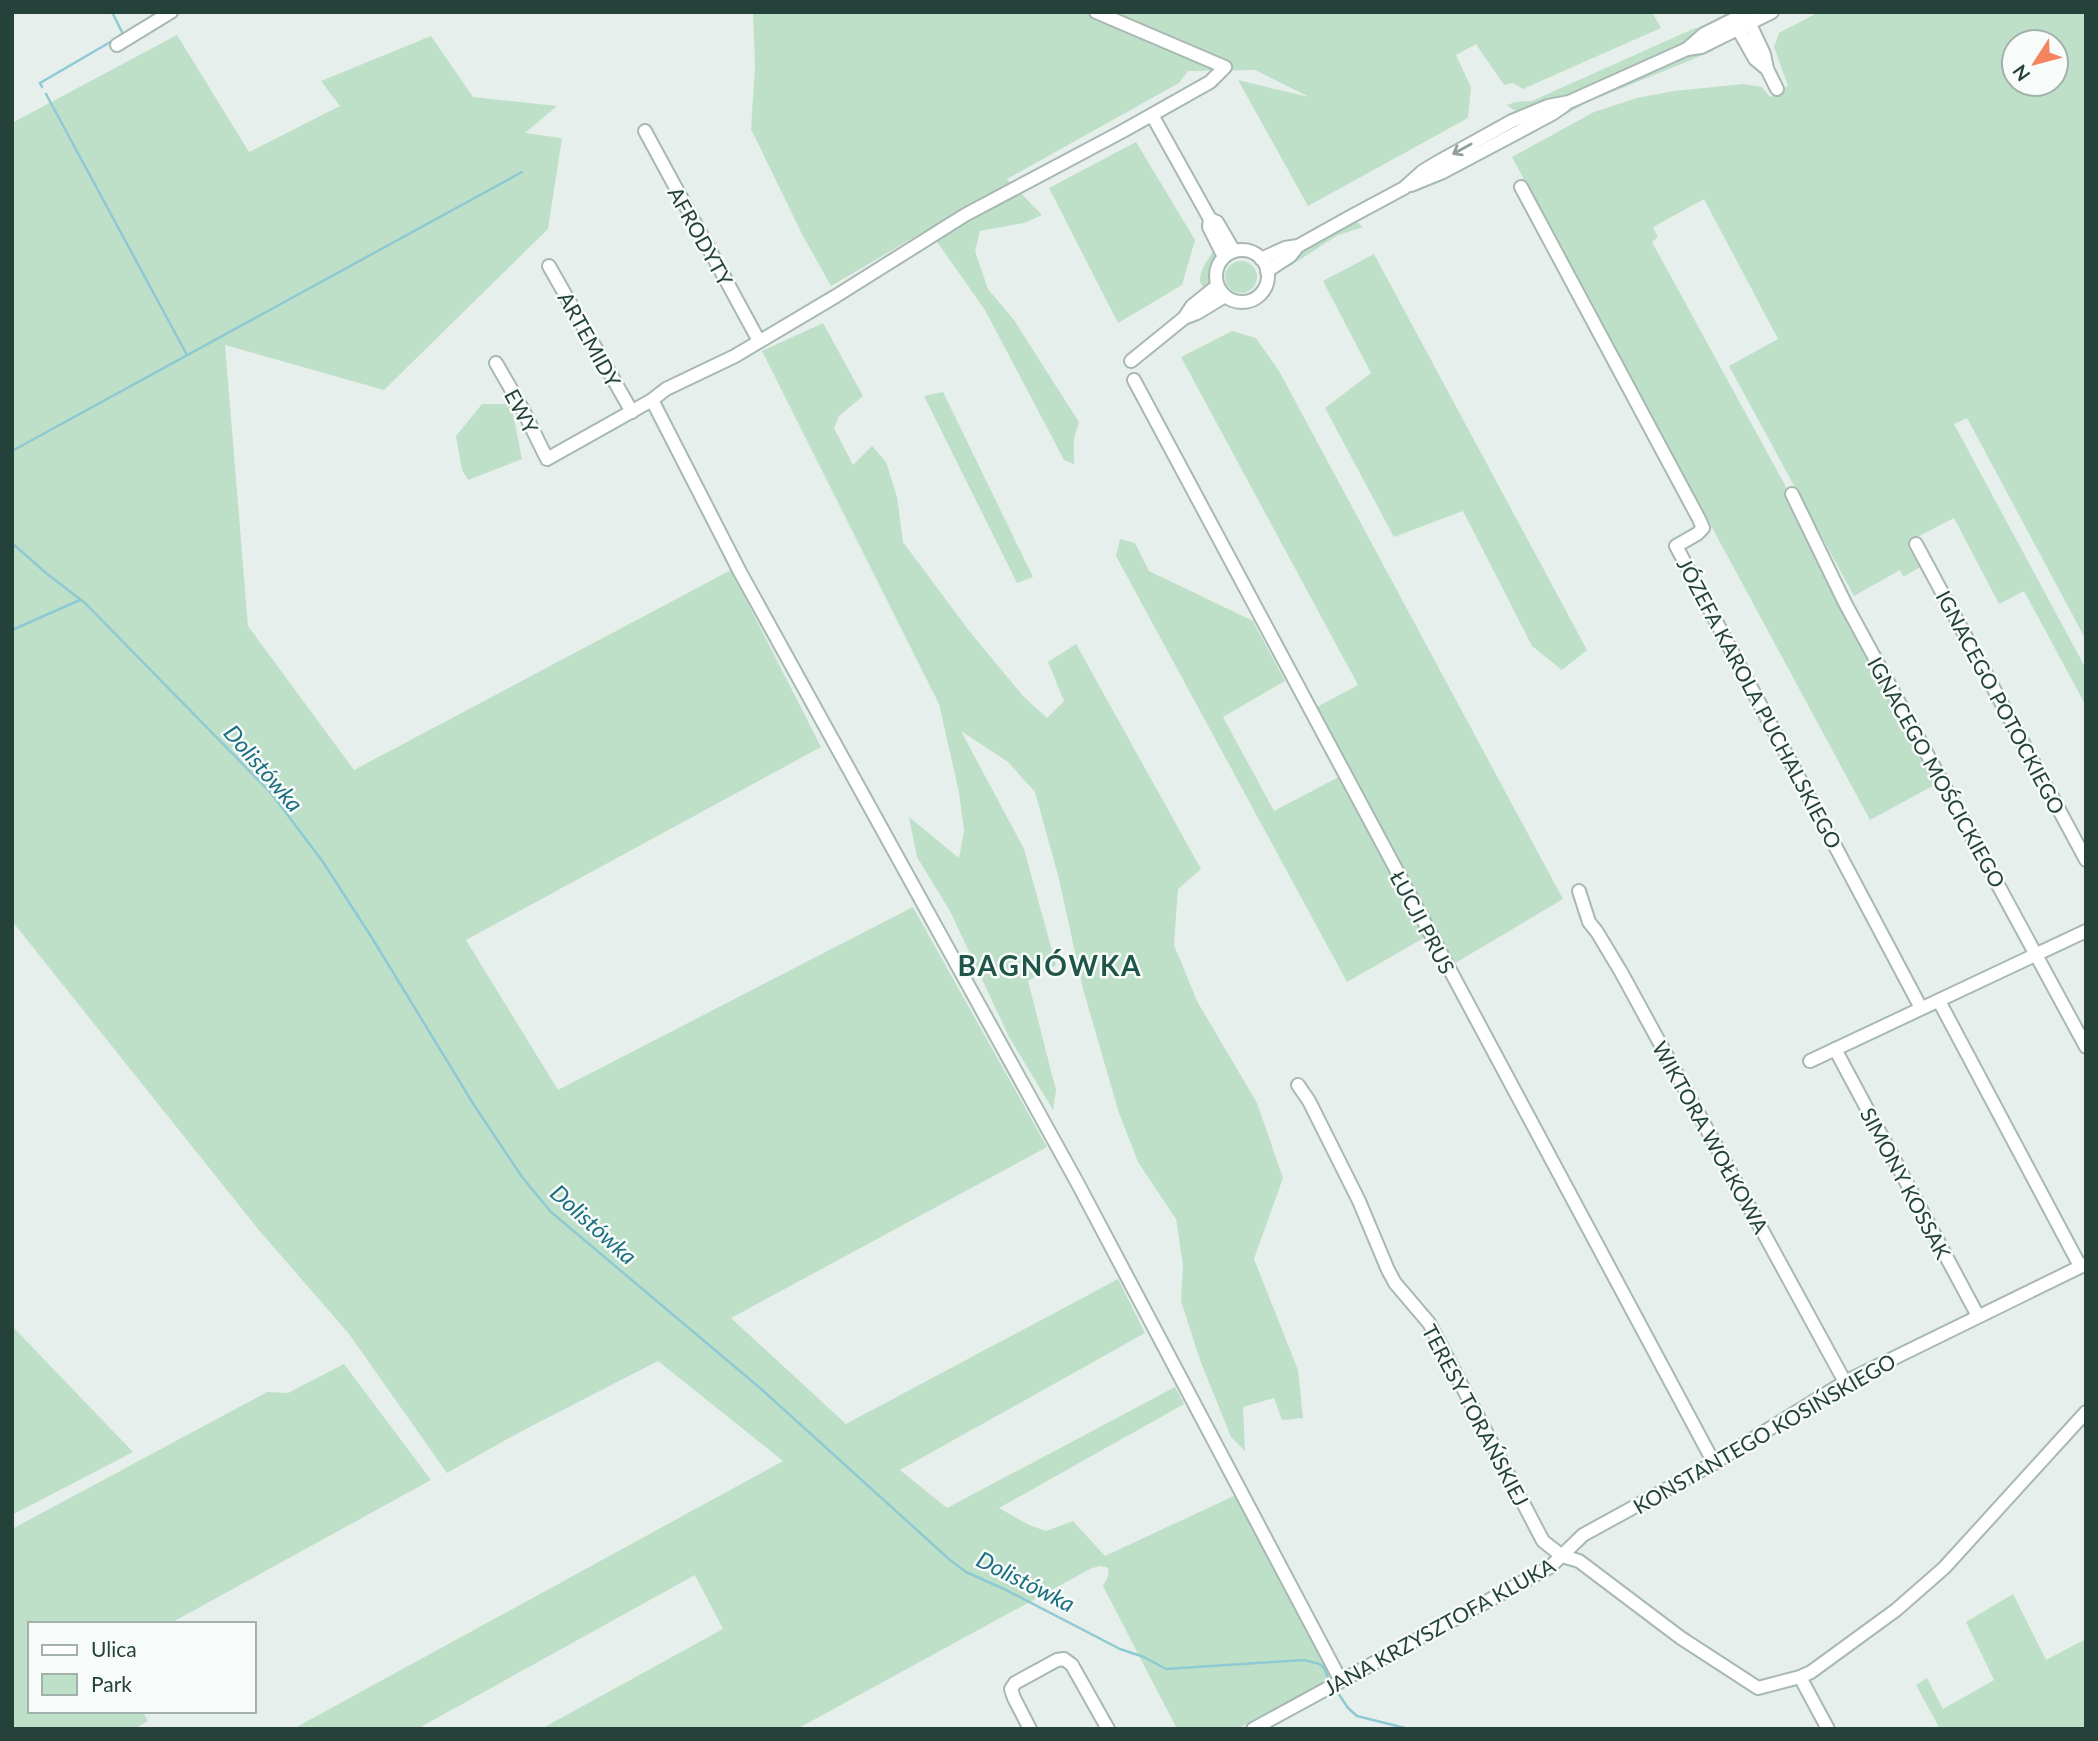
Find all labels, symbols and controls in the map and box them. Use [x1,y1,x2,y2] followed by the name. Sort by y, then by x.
[2000,28,2070,98] north arrow
[2007,61,2034,86] text: N
[1453,142,1473,156] one-way arrow
[663,182,739,291] street label: AFRODYTY
[554,287,627,392] street label: ARTEMIDY
[500,384,544,438] street label: EWY
[1673,553,1847,853] street label: JÓZEFA KAROLA PUCHALSKIEGO
[1931,586,2071,818] street label: IGNACEGO POTOCKIEGO
[1863,652,2011,892] street label: IGNACEGO MOŚCICKIEGO
[219,719,309,817] water label: Dolistówka
[1386,866,1460,978] street label: ŁUCJI PRUS
[957,948,1143,982] district label: BAGNÓWKA
[1648,1037,1775,1238] street label: WIKTORA WOŁKOWA
[1856,1103,1956,1263] street label: SIMONY KOSSAK
[545,1178,643,1270] water label: Dolistówka
[1418,1320,1534,1510] street label: TERESY TORAŃSKIEJ
[1629,1348,1899,1518] street label: KONSTANTEGO KOSIŃSKIEGO
[972,1544,1080,1618] water label: Dolistówka
[1319,1552,1559,1700] street label: JANA KRZYSZTOFA KLUKA
[28,1622,256,1713] legend
[91,1636,137,1661] text: Ulica
[91,1671,132,1696] text: Park

